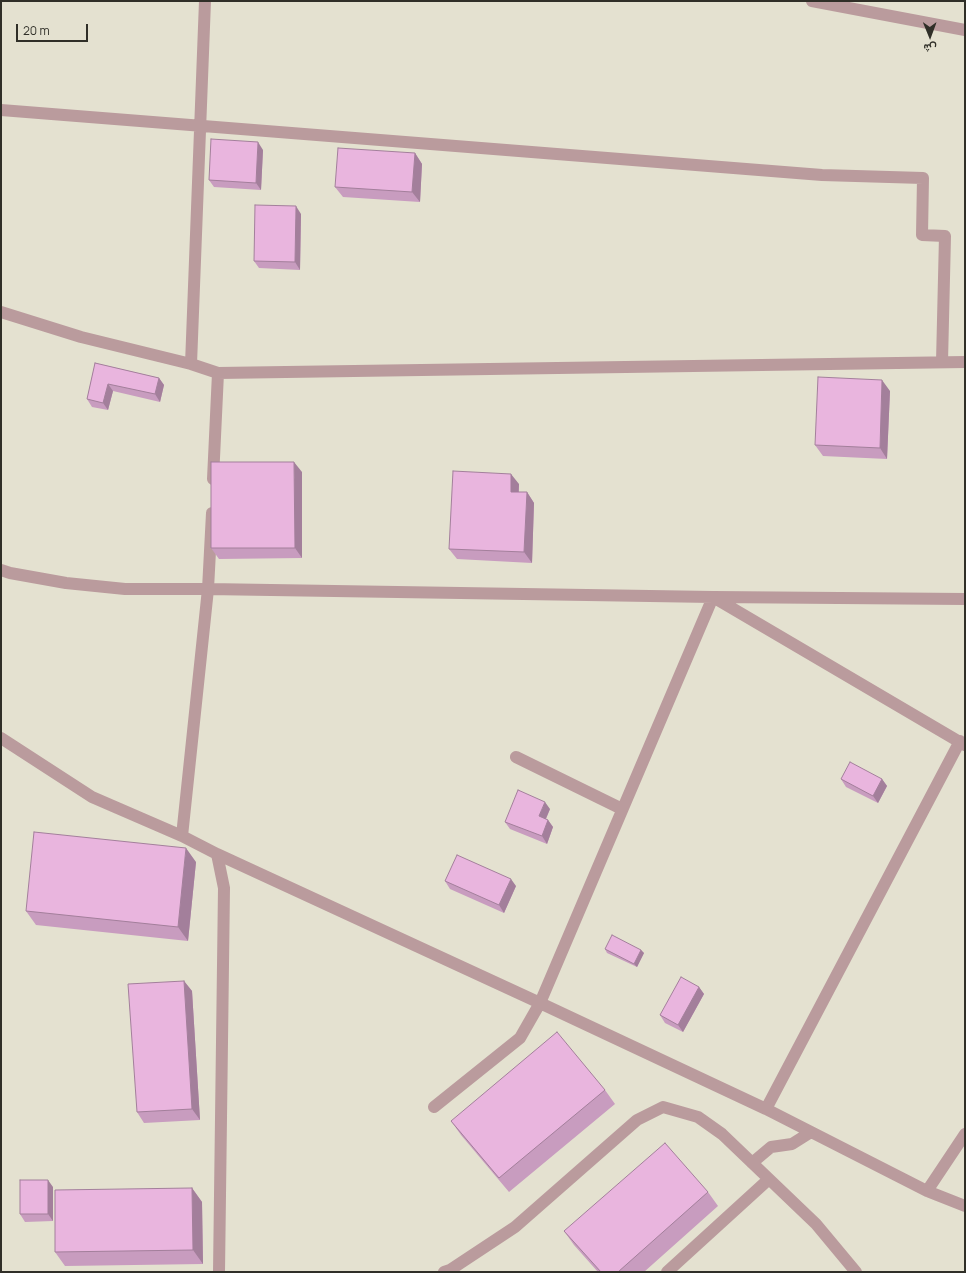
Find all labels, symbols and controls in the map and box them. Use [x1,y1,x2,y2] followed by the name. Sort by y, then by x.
[18,16,90,42] scale bar
[910,16,950,56] north arrow
[23,22,50,39] text: 20 m
[923,41,937,56] text: ش

